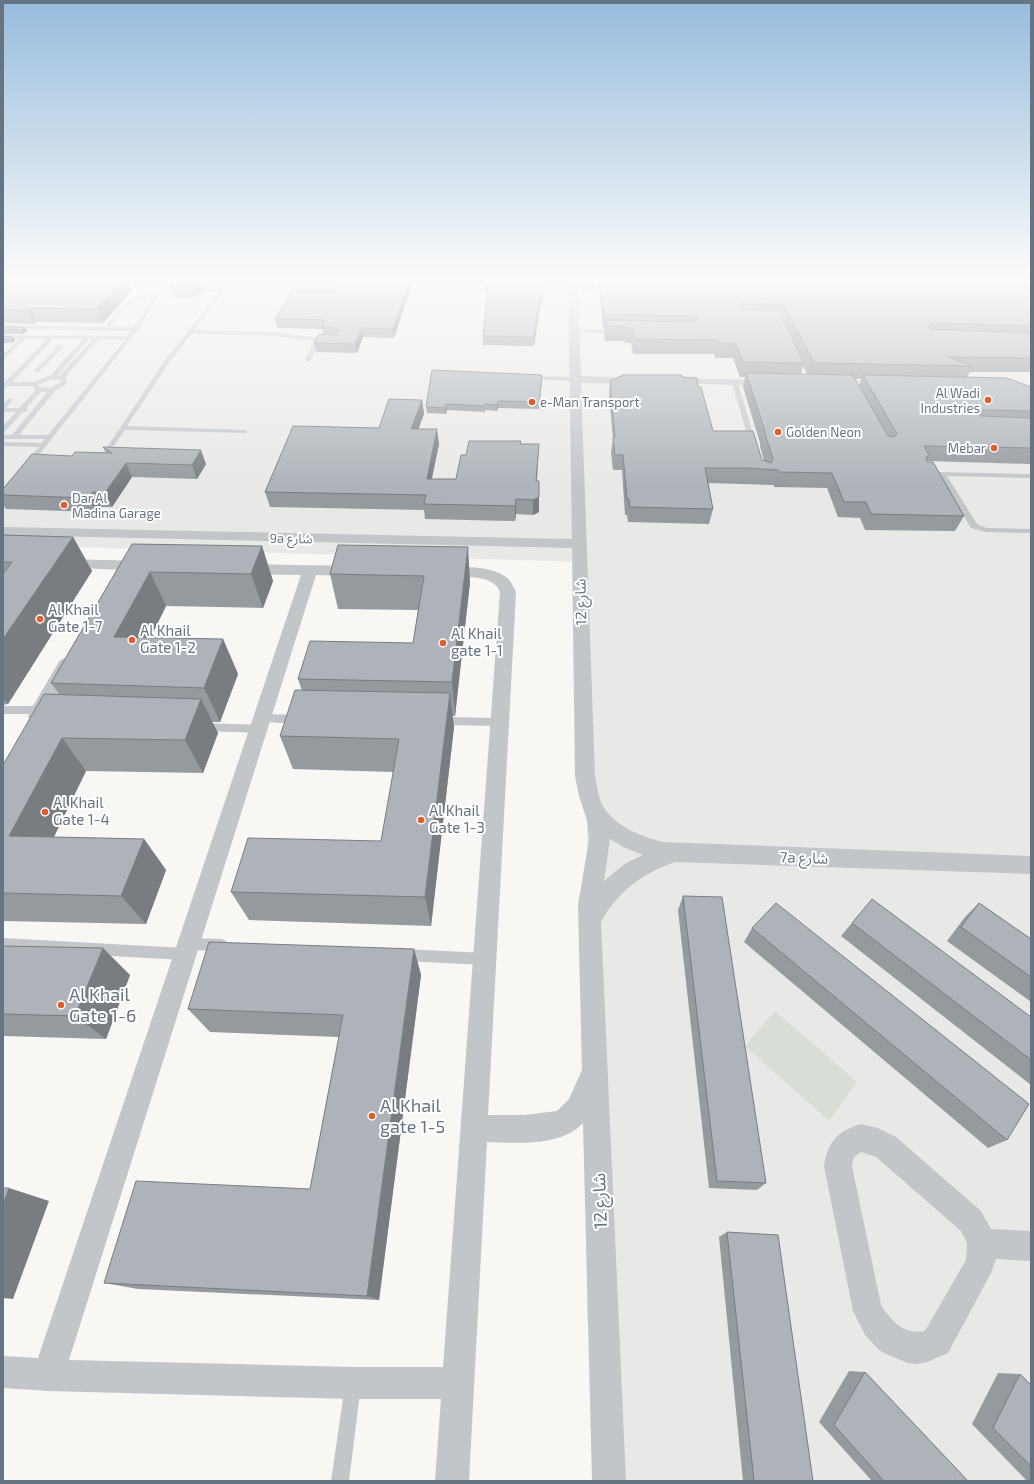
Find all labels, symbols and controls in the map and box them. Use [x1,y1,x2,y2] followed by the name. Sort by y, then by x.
[921,385,980,416] place label: Al Wadi Industries
[540,394,639,410] place label: e-Man Transport
[983,395,993,405] marker: Al Wadi Industries
[527,397,537,407] marker: e-Man Transport
[786,424,861,440] place label: Golden Neon
[773,427,783,437] marker: Golden Neon
[948,440,986,456] place label: Mebar
[989,443,999,453] marker: Mebar
[72,490,161,521] place label: Dar Al Madina Garage
[59,500,69,510] marker: Dar Al Madina Garage
[269,530,313,549] street label: 9a شارع
[571,578,593,626] street label: شارع 12
[48,600,103,635] place label: Al Khail Gate 1-7
[35,614,45,624] marker: Al Khail Gate 1-7
[140,621,196,656] place label: Al Khail Gate 1-2
[451,624,503,659] place label: Al Khail gate 1-1
[127,635,137,645] marker: Al Khail Gate 1-2
[438,638,448,648] marker: Al Khail gate 1-1
[53,793,110,828] place label: Al Khail Gate 1-4
[429,801,485,836] place label: Al Khail Gate 1-3
[40,807,50,817] marker: Al Khail Gate 1-4
[416,815,426,825] marker: Al Khail Gate 1-3
[779,847,829,871] street label: 7a شارع
[69,983,136,1026] place label: Al Khail Gate 1-6
[56,1000,66,1010] marker: Al Khail Gate 1-6
[380,1094,445,1137] place label: Al Khail gate 1-5
[367,1111,377,1121] marker: Al Khail gate 1-5
[587,1172,615,1230] street label: شارع 12

